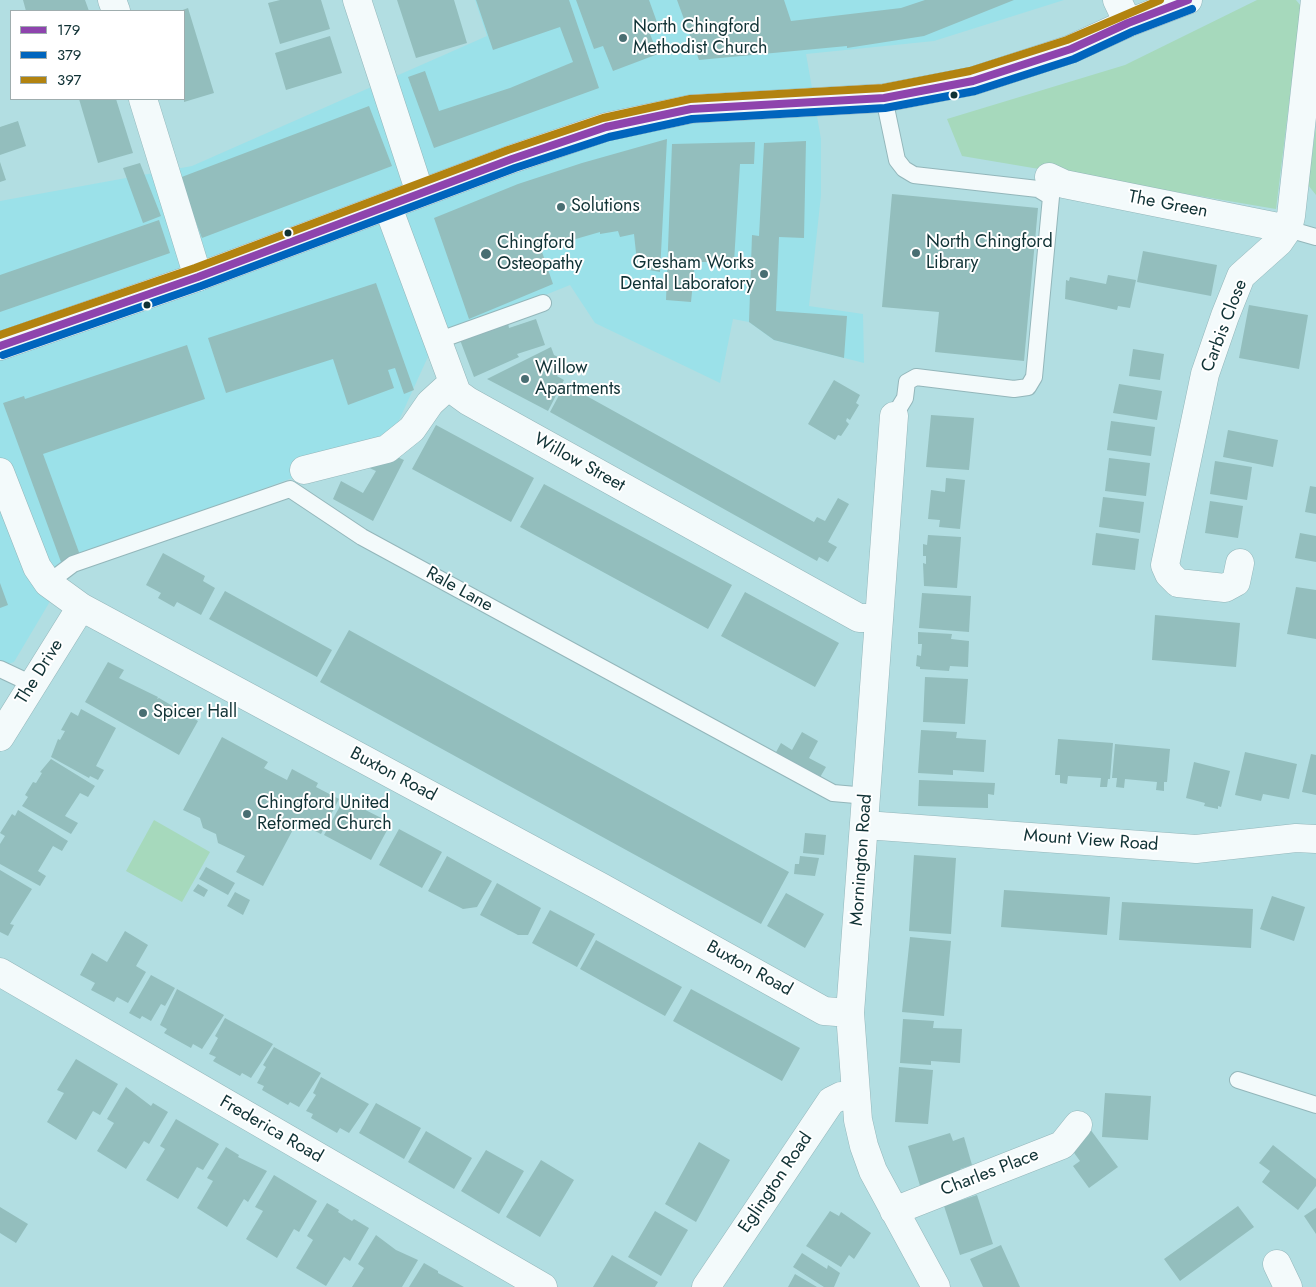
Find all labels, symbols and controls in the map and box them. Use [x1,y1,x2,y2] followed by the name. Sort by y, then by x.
[10,10,185,100] legend
[633,17,768,59] place label: North Chingford Methodist Church
[57,19,80,41] text: 179
[617,32,629,44] marker: North Chingford Methodist Church
[57,44,81,66] text: 379
[57,69,81,91] text: 397
[949,90,959,100] unlabelled marker
[1127,187,1209,223] street label: The Green
[571,196,640,218] place label: Solutions
[555,201,567,213] marker: Solutions
[283,228,293,238] unlabelled marker
[926,232,1053,274] place label: North Chingford Library
[497,233,582,276] place label: Chingford Osteopathy
[479,247,493,261] marker: Chingford Osteopathy
[910,247,922,259] marker: North Chingford Library
[620,253,754,296] place label: Gresham Works Dental Laboratory
[758,268,770,280] marker: Gresham Works Dental Laboratory
[1197,277,1253,375] street label: Carbis Close
[142,300,152,310] unlabelled marker
[535,358,621,400] place label: Willow Apartments
[519,373,531,385] marker: Willow Apartments
[530,429,628,497] street label: Willow Street
[422,563,496,617] street label: Rale Lane
[12,636,68,708] street label: The Drive
[153,702,237,724] place label: Spicer Hall
[137,707,149,719] marker: Spicer Hall
[346,743,440,807] street label: Buxton Road
[257,793,392,836] place label: Chingford United Reformed Church
[847,793,877,927] street label: Mornington Road
[241,808,253,820] marker: Chingford United Reformed Church
[1023,826,1159,856] street label: Mount View Road
[702,937,796,1001] street label: Buxton Road
[216,1092,326,1168] street label: Frederica Road
[734,1129,818,1237] street label: Eglington Road
[938,1144,1042,1202] street label: Charles Place

